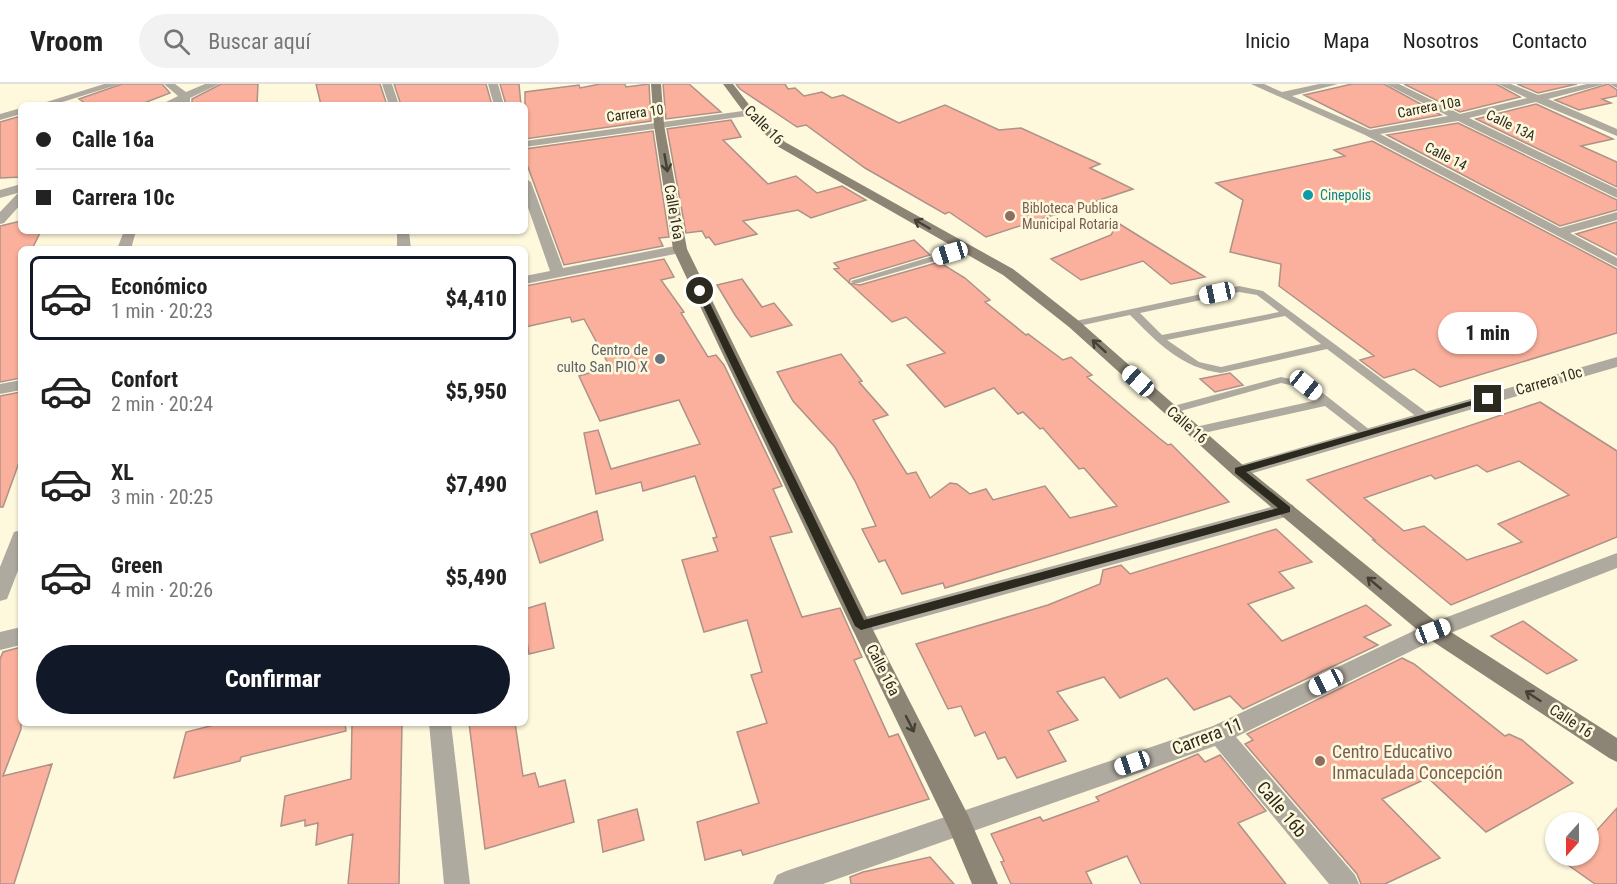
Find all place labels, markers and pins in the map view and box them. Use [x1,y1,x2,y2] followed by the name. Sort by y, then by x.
[1320,187,1371,203] place label: Cinepolis
[1301,188,1315,202] marker: Cinepolis
[1022,200,1119,232] place label: Bibloteca Publica Municipal Rotaria
[1003,209,1017,223] marker: Bibloteca Publica Municipal Rotaria
[557,341,648,376] place label: Centro de culto San PIO X
[653,352,667,366] marker: Centro de culto San PIO X
[1332,741,1503,783] place label: Centro Educativo Inmaculada Concepción
[1313,754,1327,768] marker: Centro Educativo Inmaculada Concepción

